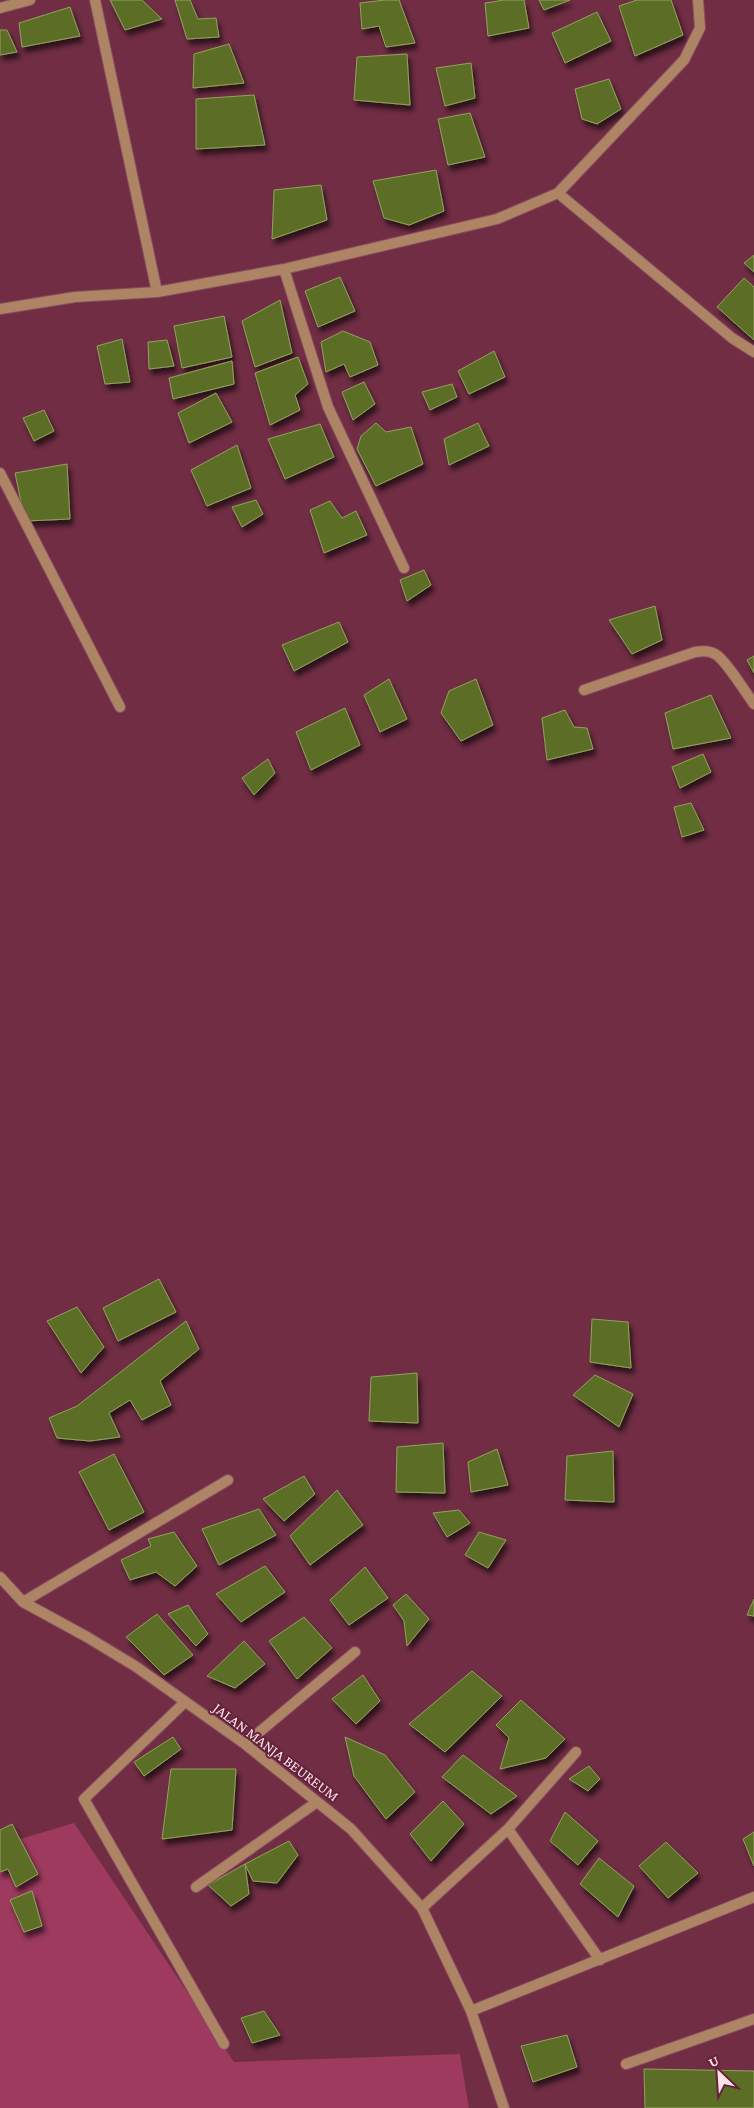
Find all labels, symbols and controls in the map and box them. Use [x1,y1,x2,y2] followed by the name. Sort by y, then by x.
[208,1698,342,1805] street label: JALAN MANJA BEUREUM
[694,2048,744,2098] north arrow
[706,2052,722,2070] text: U

